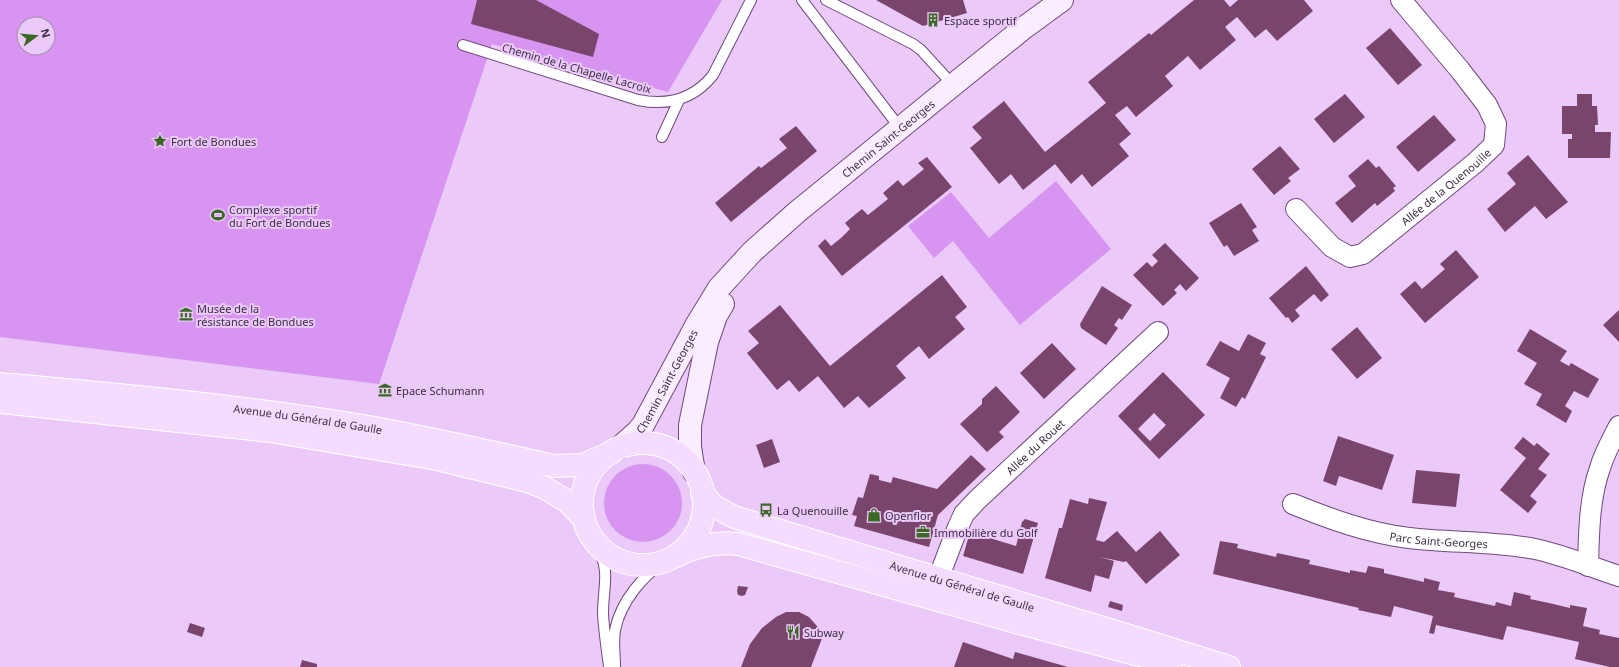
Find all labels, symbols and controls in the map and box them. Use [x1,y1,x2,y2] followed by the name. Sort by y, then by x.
[925,12,941,28] building icon: Espace sportif
[944,13,1018,28] place label: Espace sportif
[16,16,56,56] north arrow
[38,27,55,39] text: N
[500,39,654,97] street label: Chemin de la Chapelle Lacroix
[838,96,937,181] street label: Chemin Saint-Georges
[152,133,168,149] place icon: Fort de Bondues
[171,134,256,149] place label: Fort de Bondues
[1397,145,1494,228] street label: Allée de la Quenouille
[229,202,331,230] place label: Complexe sportif du Fort de Bondues
[210,207,226,223] sports icon: Complexe sportif du Fort de Bondues
[197,301,314,329] place label: Musée de la résistance de Bondues
[178,306,194,322] museum icon: Musée de la résistance de Bondues
[632,327,700,436] street label: Chemin Saint-Georges
[377,382,393,398] museum icon: Epace Schumann
[396,383,484,398] place label: Epace Schumann
[233,400,384,437] street label: Avenue du Général de Gaulle
[1002,415,1067,477] street label: Allée du Rouet
[758,502,774,518] bus stop icon: La Quenouille
[777,503,848,518] place label: La Quenouille
[866,507,882,523] shop icon: Openflor
[885,508,932,523] place label: Openflor
[915,524,931,540] office icon: Immobilière du Golf
[934,525,1039,540] place label: Immobilière du Golf
[1389,528,1488,551] street label: Parc Saint-Georges
[888,557,1037,614] street label: Avenue du Général de Gaulle
[785,624,801,640] restaurant icon: Subway
[804,625,844,640] place label: Subway

